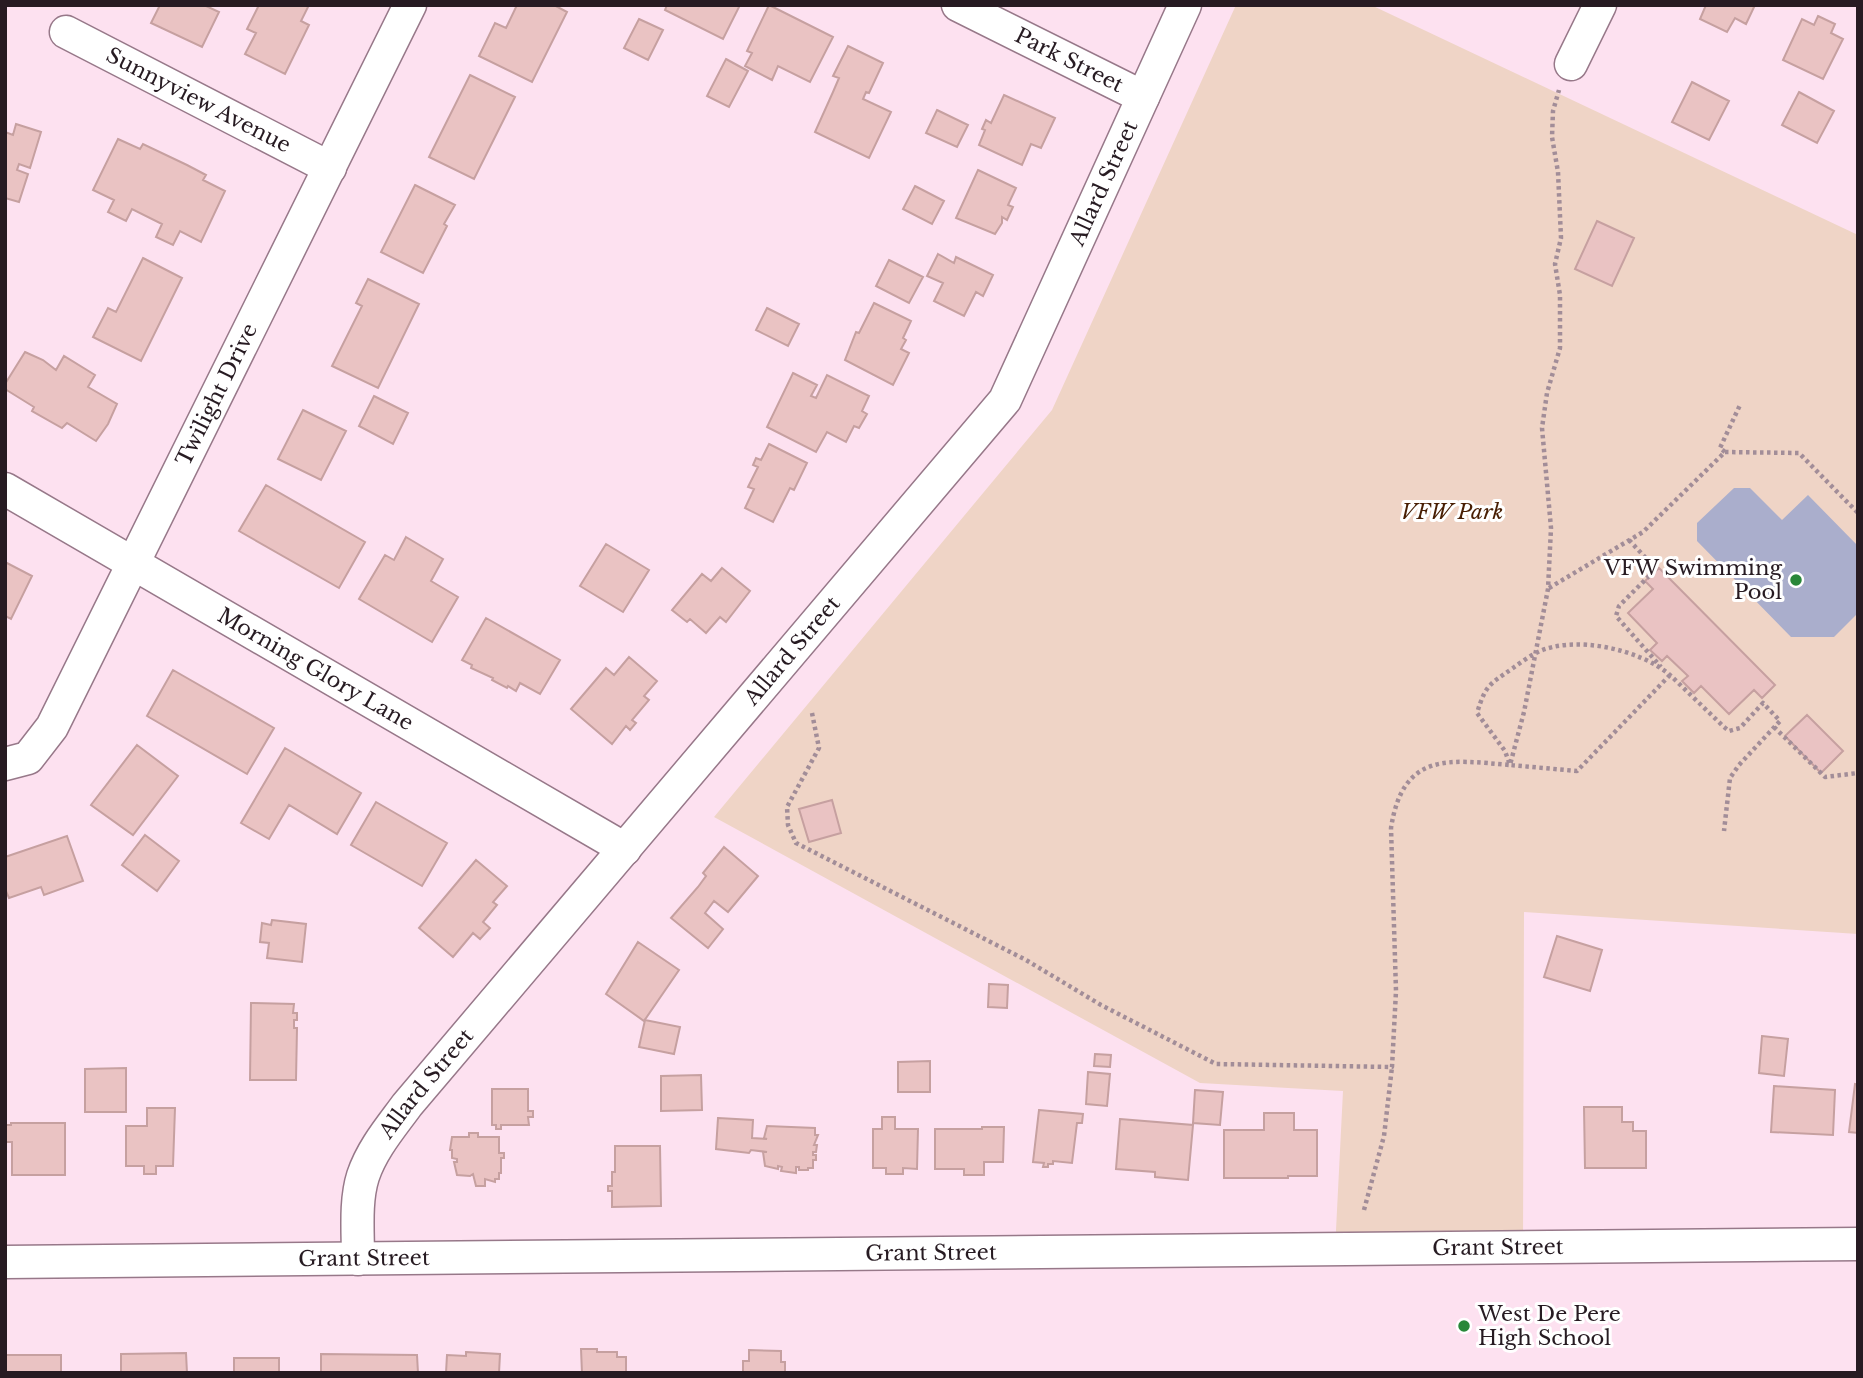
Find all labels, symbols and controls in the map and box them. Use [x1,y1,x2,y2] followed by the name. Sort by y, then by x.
[1011,22,1128,98] street label: Park Street
[102,42,295,158] street label: Sunnyview Avenue
[1064,117,1144,251] street label: Allard Street
[171,319,263,470] street label: Twilight Drive
[1401,499,1503,525] park label: VFW Park
[1603,555,1782,605] place label: VFW Swimming Pool
[1788,572,1804,588] marker: VFW Swimming Pool
[738,591,846,711] street label: Allard Street
[213,602,418,736] street label: Morning Glory Lane
[373,1023,479,1145] street label: Allard Street
[1432,1234,1564,1261] street label: Grant Street
[865,1239,997,1267] street label: Grant Street
[298,1245,430,1272] street label: Grant Street
[1477,1301,1621,1351] place label: West De Pere High School
[1456,1318,1472,1334] marker: West De Pere High School

